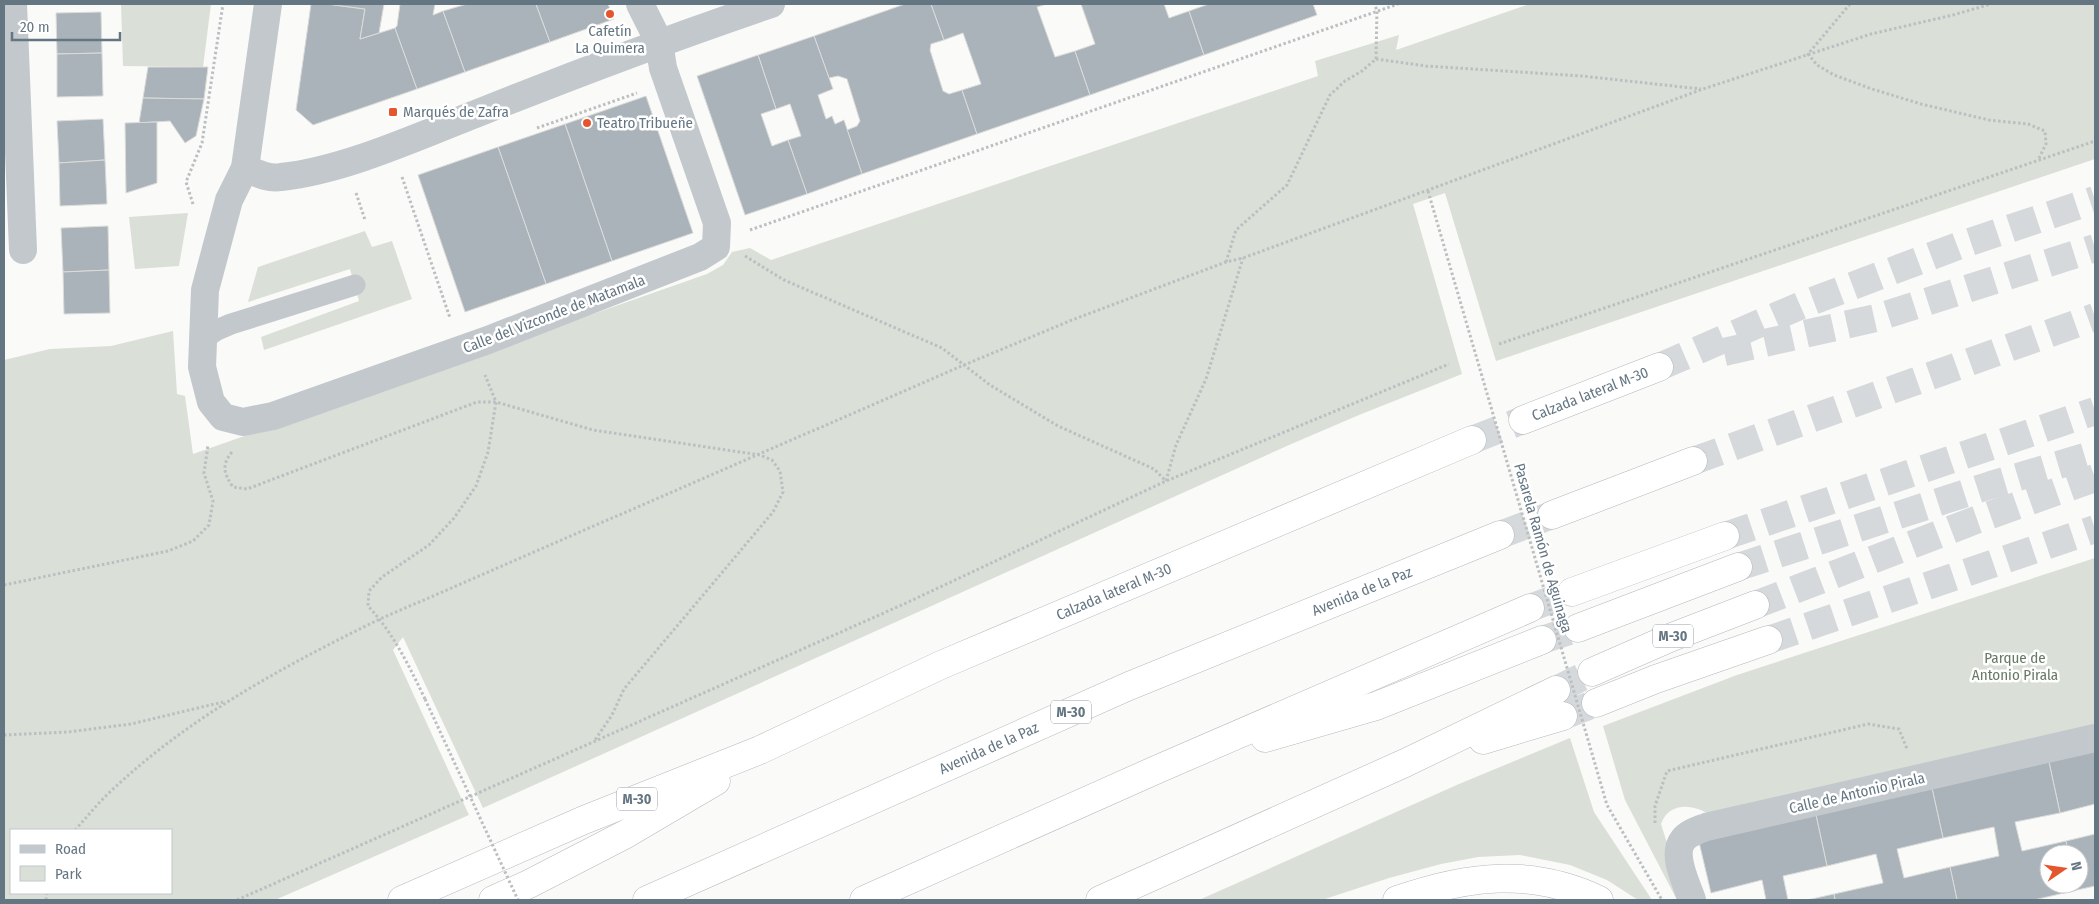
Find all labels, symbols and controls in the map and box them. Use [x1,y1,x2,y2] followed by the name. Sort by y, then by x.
[604,8,616,20] marker: Cafetín La Quimera
[12,10,120,42] scale bar
[20,18,50,36] text: 20 m
[575,22,645,57] place label: Cafetín La Quimera
[403,103,509,121] place label: Marqués de Zafra
[387,106,399,118] marker: Marqués de Zafra
[597,114,693,132] place label: Teatro Tribueñe
[581,117,593,129] marker: Teatro Tribueñe
[460,271,648,357] street label: Calle del Vizconde de Matamala
[1529,363,1651,425] street label: Calzada lateral M-30
[1510,461,1576,635] street label: Pasarela Ramón de Aguinaga
[1054,559,1174,624] street label: Calzada lateral M-30
[1309,563,1415,620] street label: Avenida de la Paz
[1653,624,1693,648] road number: M-30
[1972,649,2058,684] park label: Parque de Antonio Pirala
[1051,700,1091,724] road number: M-30
[936,718,1041,778] street label: Avenida de la Paz
[1787,769,1927,817] street label: Calle de Antonio Pirala
[617,788,657,811] road number: M-30
[10,829,172,894] legend
[55,840,86,858] text: Road
[2039,844,2089,894] north arrow
[2067,860,2085,872] text: N
[55,865,82,883] text: Park

